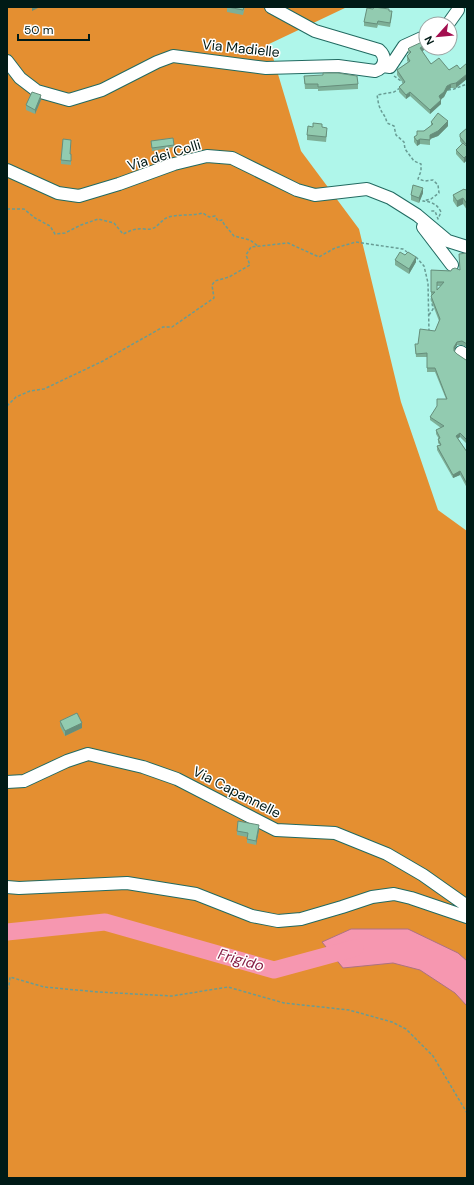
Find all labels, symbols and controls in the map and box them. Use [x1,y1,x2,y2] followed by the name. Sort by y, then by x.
[18,16,89,42] scale bar
[418,16,458,56] north arrow
[24,22,53,38] text: 50 m
[421,34,437,47] text: N
[201,35,281,61] street label: Via Madielle
[125,135,203,175] street label: Via dei Colli
[190,762,284,822] street label: Via Capannelle
[216,944,267,976] water label: Frigido

